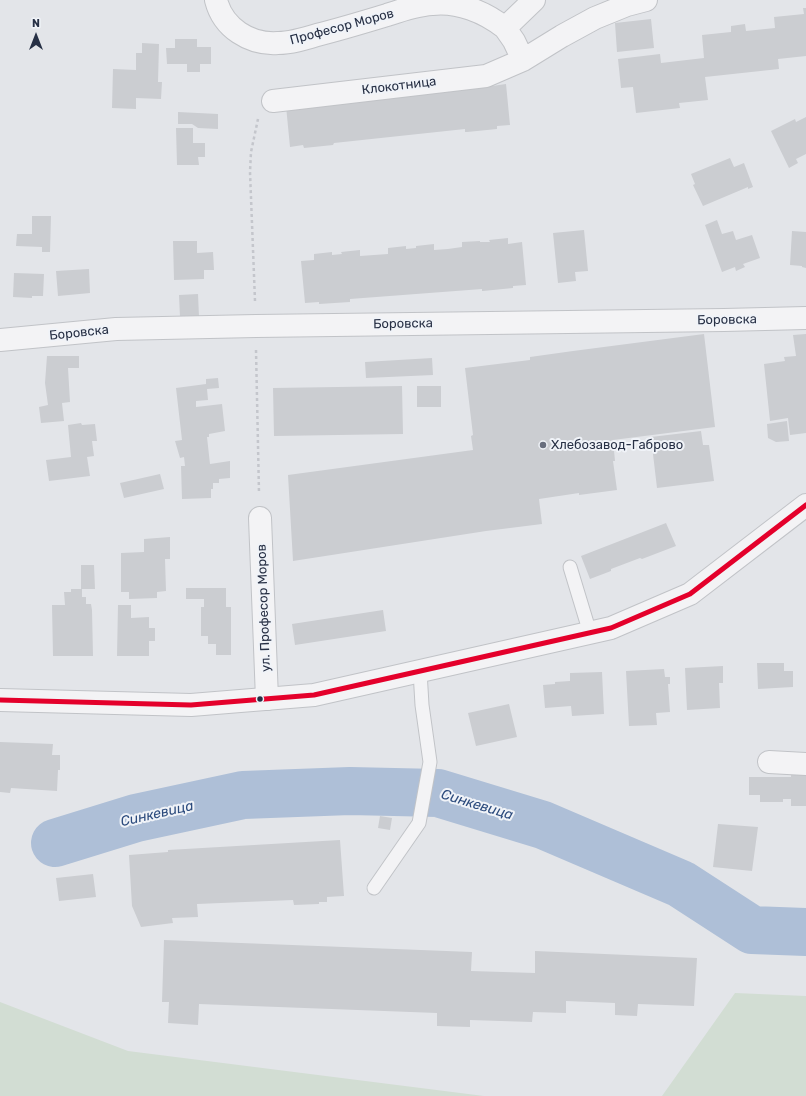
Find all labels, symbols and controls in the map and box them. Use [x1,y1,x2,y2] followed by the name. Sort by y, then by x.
[288,6,396,48] street label: Професор Моров
[16,16,56,56] north arrow
[32,17,40,30] text: N
[361,74,437,98] street label: Клокотница
[697,312,757,328] street label: Боровска
[373,316,433,332] street label: Боровска
[49,322,109,344] street label: Боровска
[551,437,683,453] place label: Хлебозавод-Габрово
[538,440,548,450] marker: Хлебозавод-Габрово
[254,544,274,672] street label: ул. Професор Моров
[255,694,265,704] unlabelled marker
[439,786,515,824] water label: Синкевица
[119,797,195,831] water label: Синкевица

